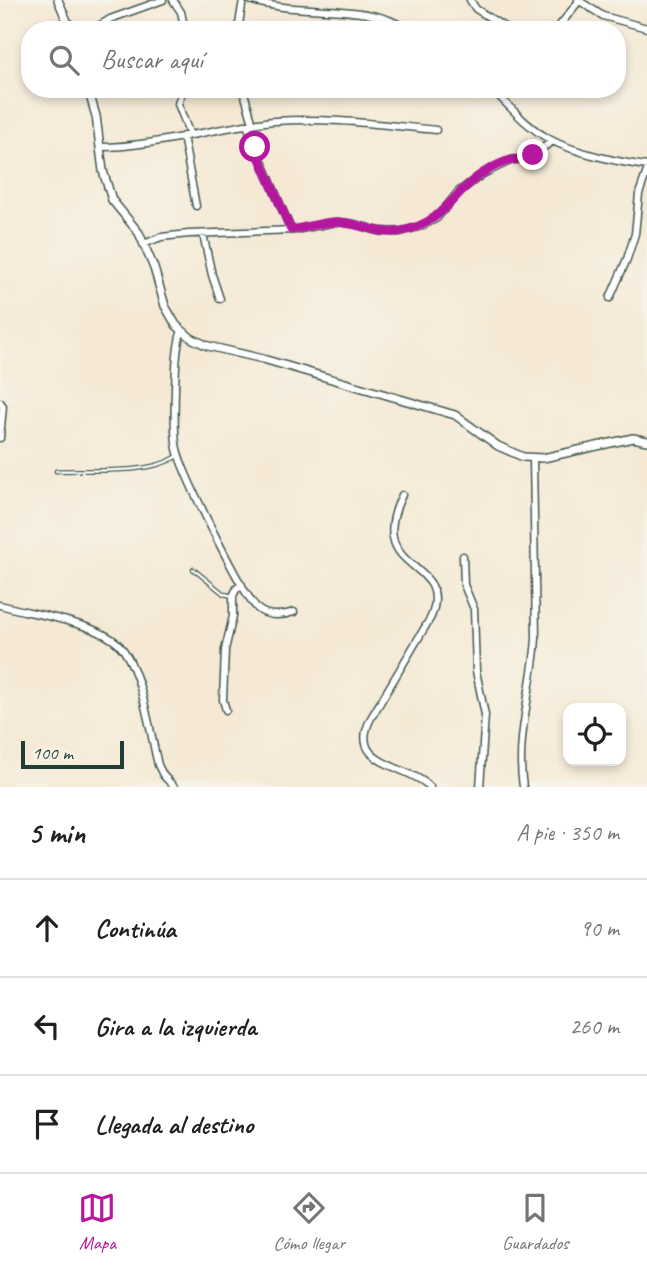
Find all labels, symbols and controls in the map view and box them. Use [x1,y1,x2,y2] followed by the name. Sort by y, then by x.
[21,21,626,98] search box
[45,41,83,79] icon: search
[101,43,203,76] text: Buscar aquí
[239,131,270,162] route start
[517,139,548,170] route end
[563,703,626,766] map controls
[563,703,626,766] button: locate
[21,738,124,770] scale bar
[32,741,73,765] text: 100 m
[28,814,85,852] text: 5 min
[516,818,619,847] text: A pie · 350 m
[28,909,66,947] icon: ahead
[95,912,176,945] text: Continúa
[580,914,619,943] text: 90 m
[28,1007,66,1045] icon: left
[95,1010,256,1043] text: Gira a la izquierda
[570,1012,619,1041] text: 260 m
[28,1105,66,1143] icon: arrive
[95,1108,253,1141] text: Llegada al destino
[78,1189,116,1255] tab: Mapa
[273,1189,345,1255] tab: Cómo llegar
[502,1189,569,1255] tab: Guardados

